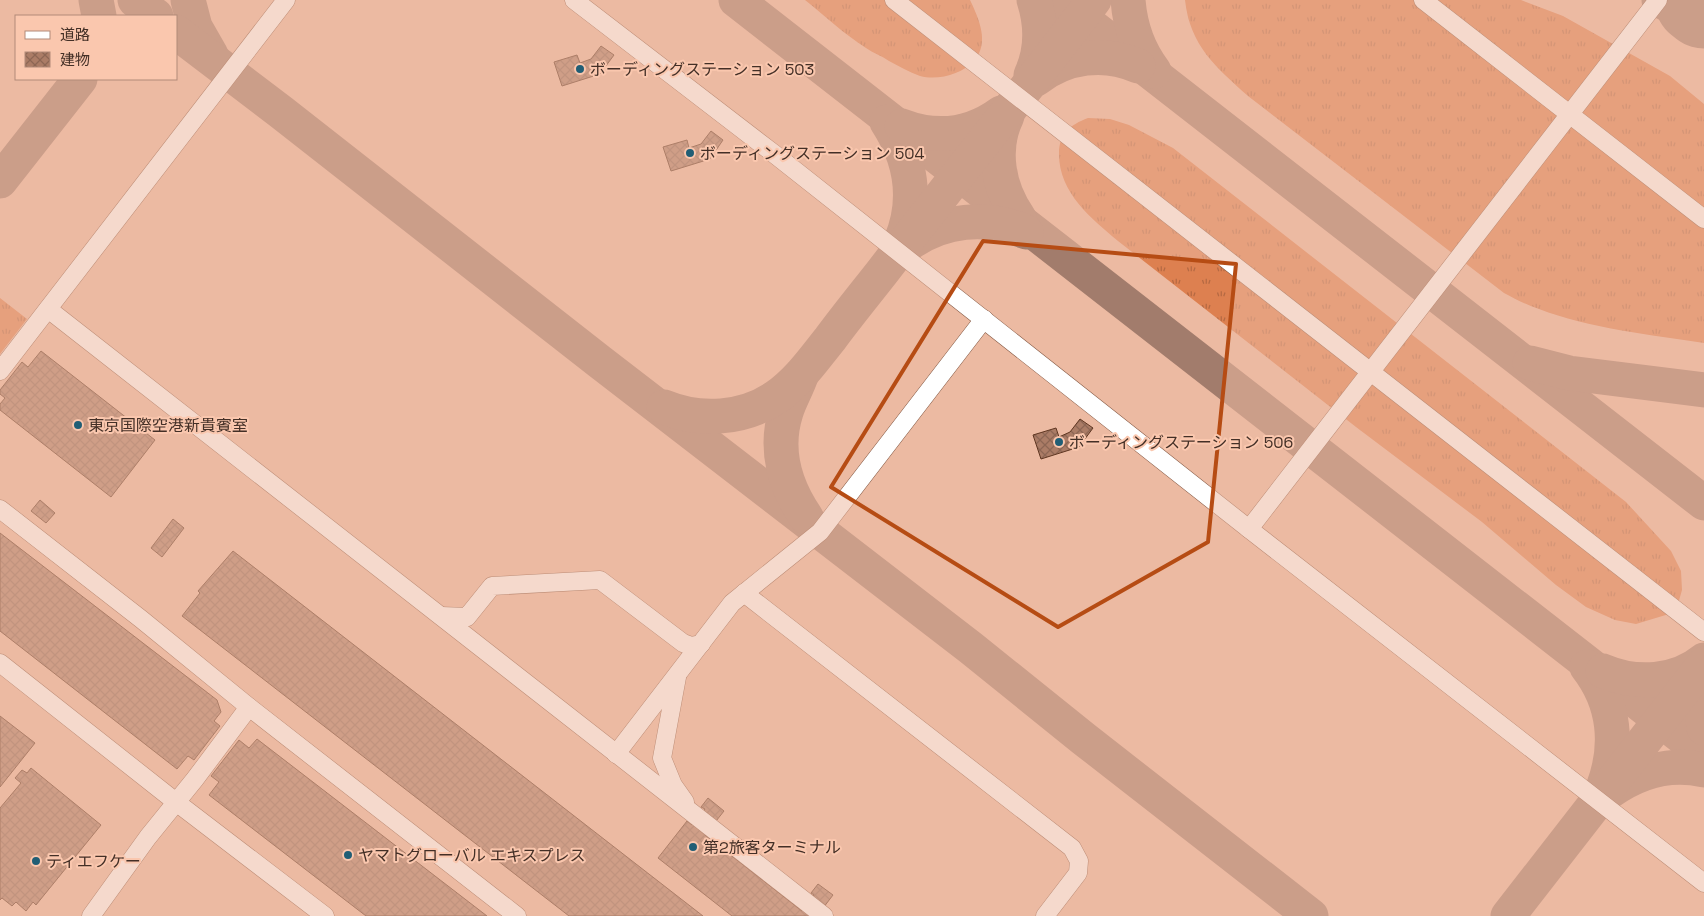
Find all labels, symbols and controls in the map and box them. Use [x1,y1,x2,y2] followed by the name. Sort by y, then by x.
[15,15,178,80] legend
[60,25,90,44] text: 道路
[60,50,90,69] text: 建物
[590,59,814,80] place label: ボーディングステーション 503
[574,63,586,75] marker: ボーディングステーション 503
[700,143,925,164] place label: ボーディングステーション 504
[684,147,696,159] marker: ボーディングステーション 504
[88,415,248,436] place label: 東京国際空港新貴賓室
[72,419,84,431] marker: 東京国際空港新貴賓室
[1069,432,1293,453] place label: ボーディングステーション 506
[1053,436,1065,448] marker: ボーディングステーション 506
[703,837,841,858] place label: 第2旅客ターミナル
[687,841,699,853] marker: 第2旅客ターミナル
[358,845,585,866] place label: ヤマトグローバル エキスプレス
[342,849,354,861] marker: ヤマトグローバル エキスプレス
[46,851,141,872] place label: ティエフケー
[30,855,42,867] marker: ティエフケー

